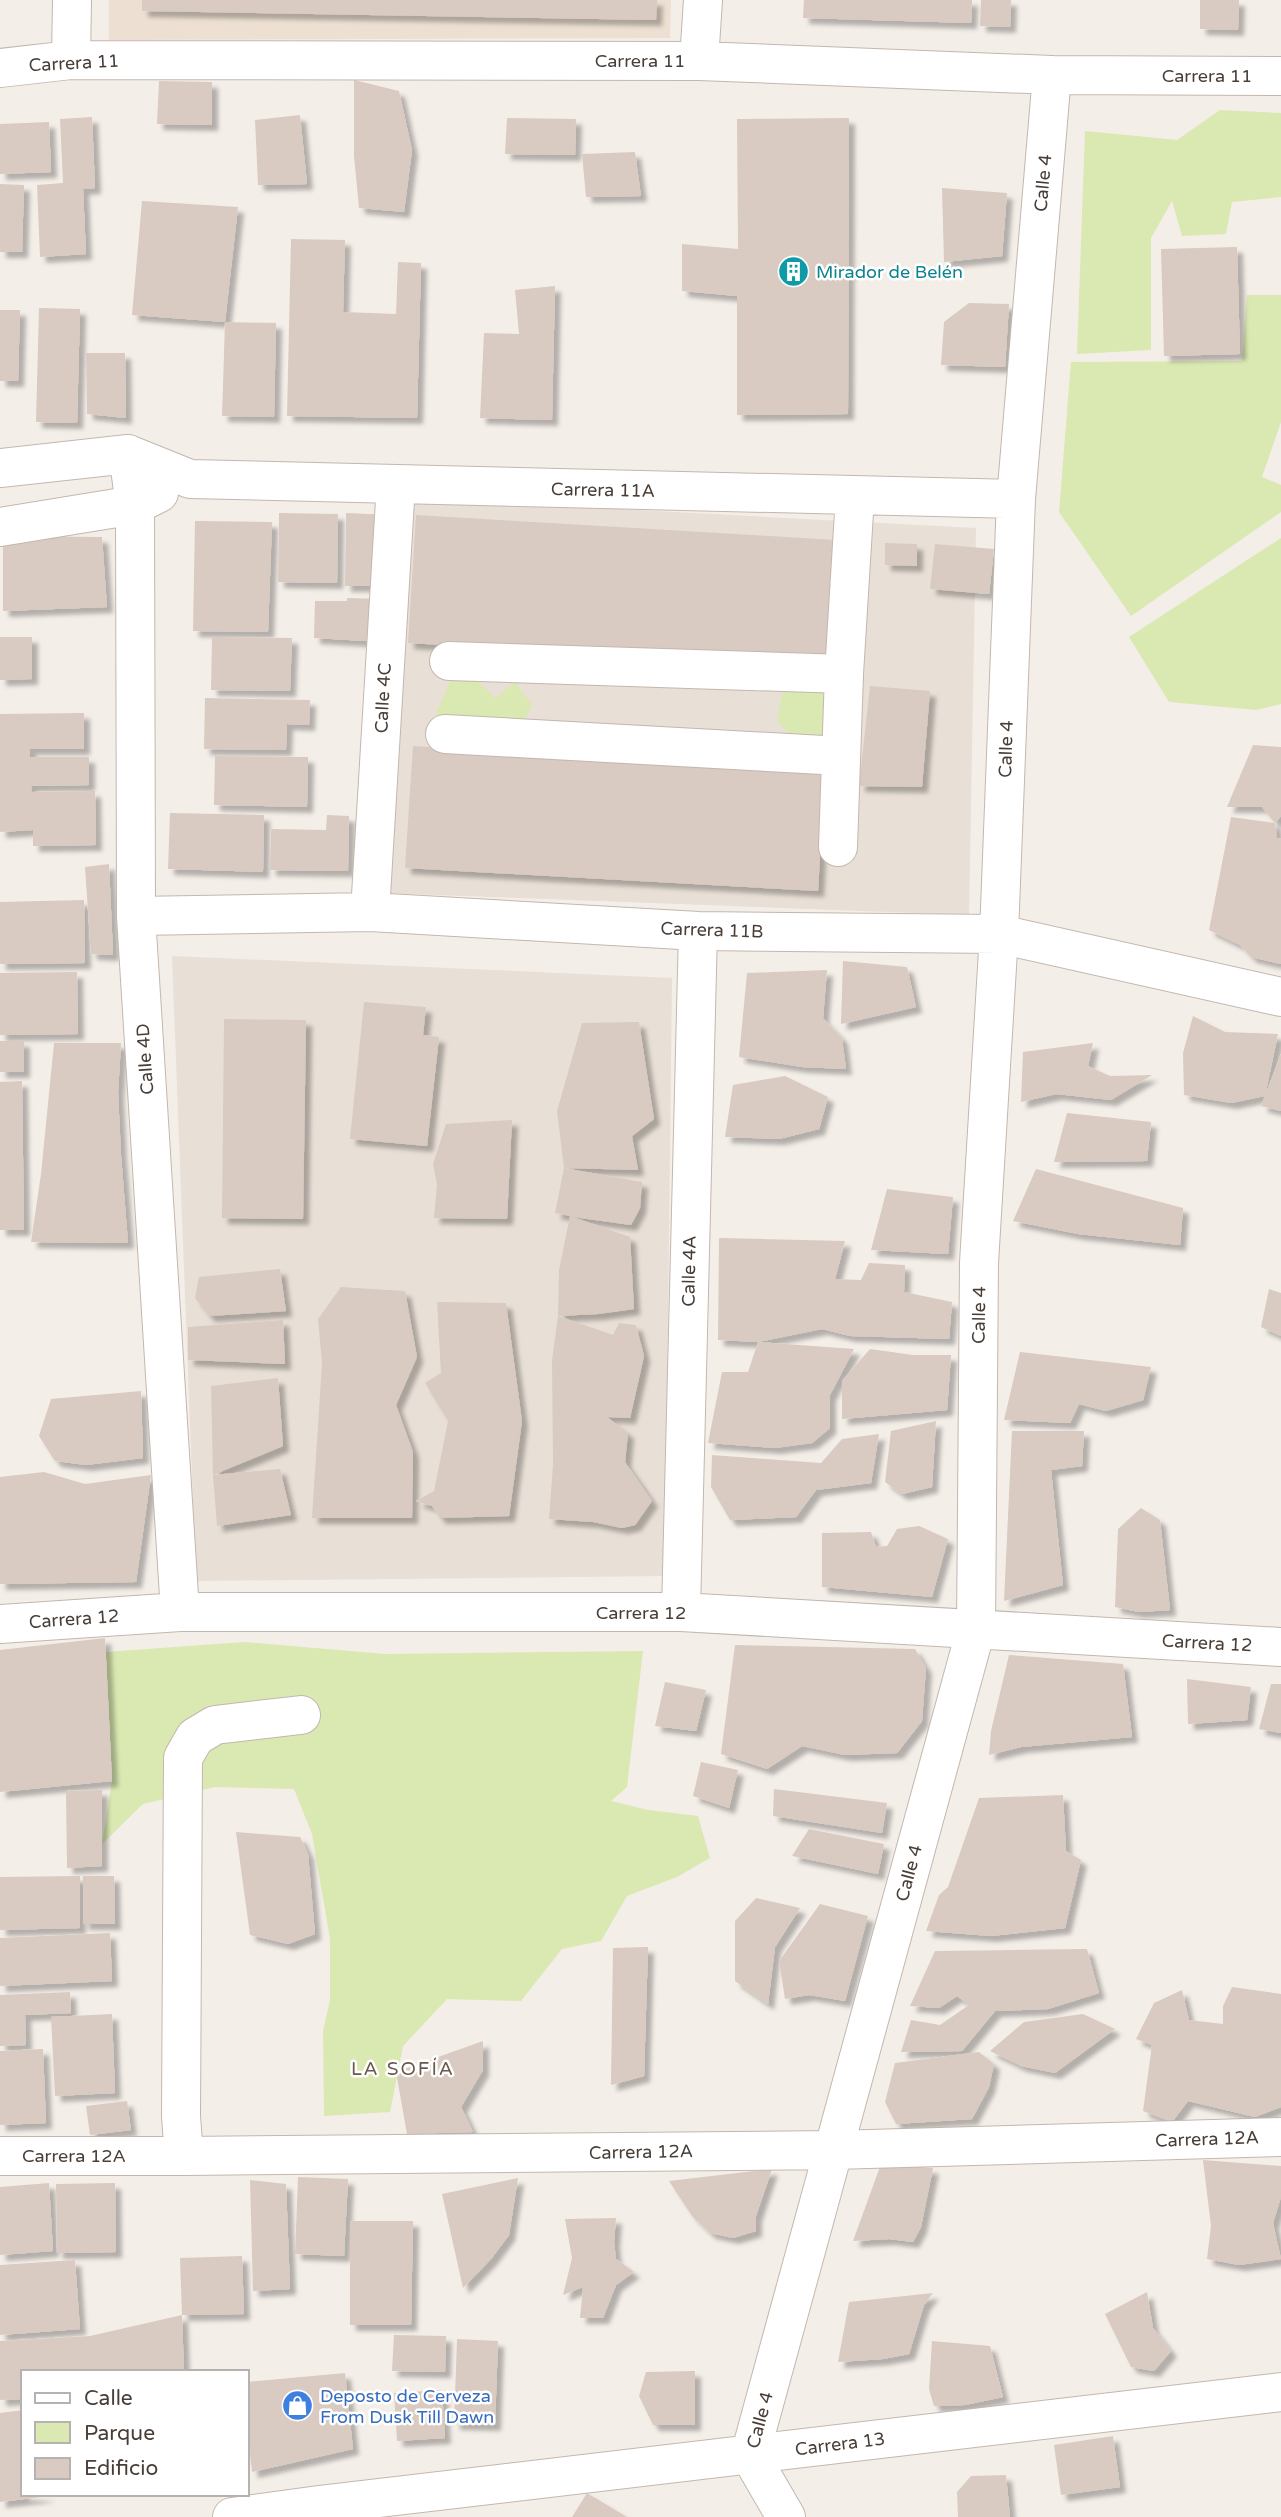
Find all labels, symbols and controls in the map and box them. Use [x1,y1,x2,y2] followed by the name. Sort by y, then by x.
[28,50,120,76] street label: Carrera 11
[595,50,685,72] street label: Carrera 11
[1162,65,1252,87] street label: Carrera 11
[1030,153,1056,213] street label: Calle 4
[776,255,810,289] building icon: Mirador de Belén
[816,261,963,283] place label: Mirador de Belén
[551,478,655,502] street label: Carrera 11A
[370,662,396,734] street label: Calle 4C
[994,720,1018,778] street label: Calle 4
[660,917,764,943] street label: Carrera 11B
[132,1023,158,1095] street label: Calle 4D
[677,1235,701,1307] street label: Calle 4A
[967,1286,991,1344] street label: Calle 4
[596,1602,686,1624] street label: Carrera 12
[28,1605,120,1633] street label: Carrera 12
[1161,1630,1253,1656] street label: Carrera 12
[891,1842,927,1904] street label: Calle 4
[351,2057,455,2080] district label: LA SOFÍA
[1155,2126,1259,2152] street label: Carrera 12A
[589,2140,693,2164] street label: Carrera 12A
[22,2145,126,2167] street label: Carrera 12A
[21,2370,248,2496] legend
[320,2385,494,2428] place label: Deposto de Cerveza From Dusk Till Dawn
[84,2386,133,2411] text: Calle
[280,2389,314,2423] shop icon: Deposto de Cerveza From Dusk Till Dawn
[742,2389,778,2451] street label: Calle 4
[84,2421,155,2446] text: Parque
[794,2428,886,2460] street label: Carrera 13
[84,2456,158,2481] text: Edificio

